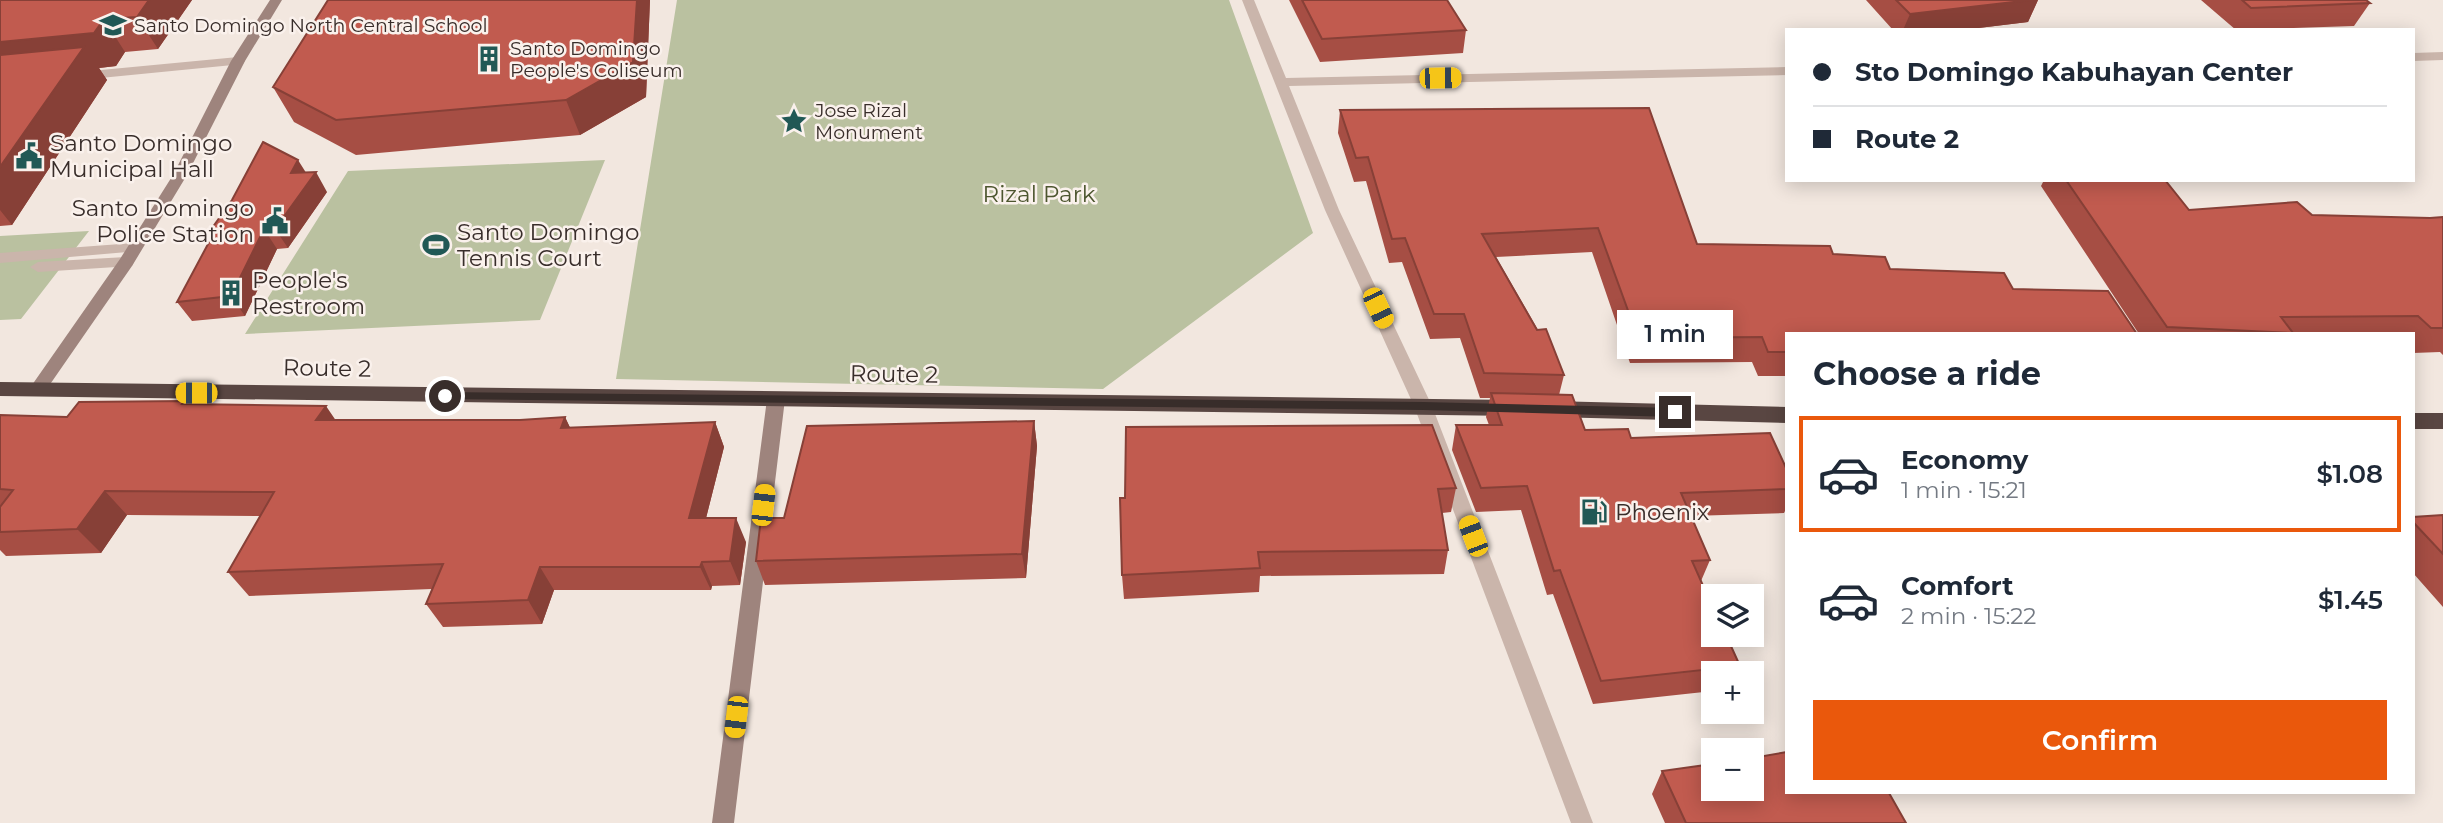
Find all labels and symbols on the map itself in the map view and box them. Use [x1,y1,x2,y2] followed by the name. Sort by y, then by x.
[98,10,128,40] school or university icon: Santo Domingo North Central School
[134,14,488,37] place label: Santo Domingo North Central School
[510,37,683,82] place label: Santo Domingo People's Coliseum
[474,44,504,74] building icon: Santo Domingo People's Coliseum
[1419,67,1462,89] car
[814,99,923,144] place label: Jose Rizal Monument
[779,106,809,136] place icon: Jose Rizal Monument
[50,129,232,183] place label: Santo Domingo Municipal Hall
[14,141,44,171] public building icon: Santo Domingo Municipal Hall
[983,180,1096,208] park label: Rizal Park
[72,194,254,248] place label: Santo Domingo Police Station
[260,206,290,236] public building icon: Santo Domingo Police Station
[457,218,639,272] place label: Santo Domingo Tennis Court
[421,230,451,260] sports icon: Santo Domingo Tennis Court
[252,266,365,320] place label: People's Restroom
[216,278,246,308] building icon: People's Restroom
[1360,285,1397,331] car
[1617,310,1733,360] callout: 1 min
[283,353,371,383] street label: Route 2
[850,359,938,389] street label: Route 2
[429,380,461,412] route start
[176,383,218,404] car
[1659,396,1691,428] route end
[751,483,776,527] car
[1579,497,1609,527] fuel station icon: Phoenix
[1615,498,1709,526] place label: Phoenix
[1456,513,1491,559] car
[724,695,749,739] car

